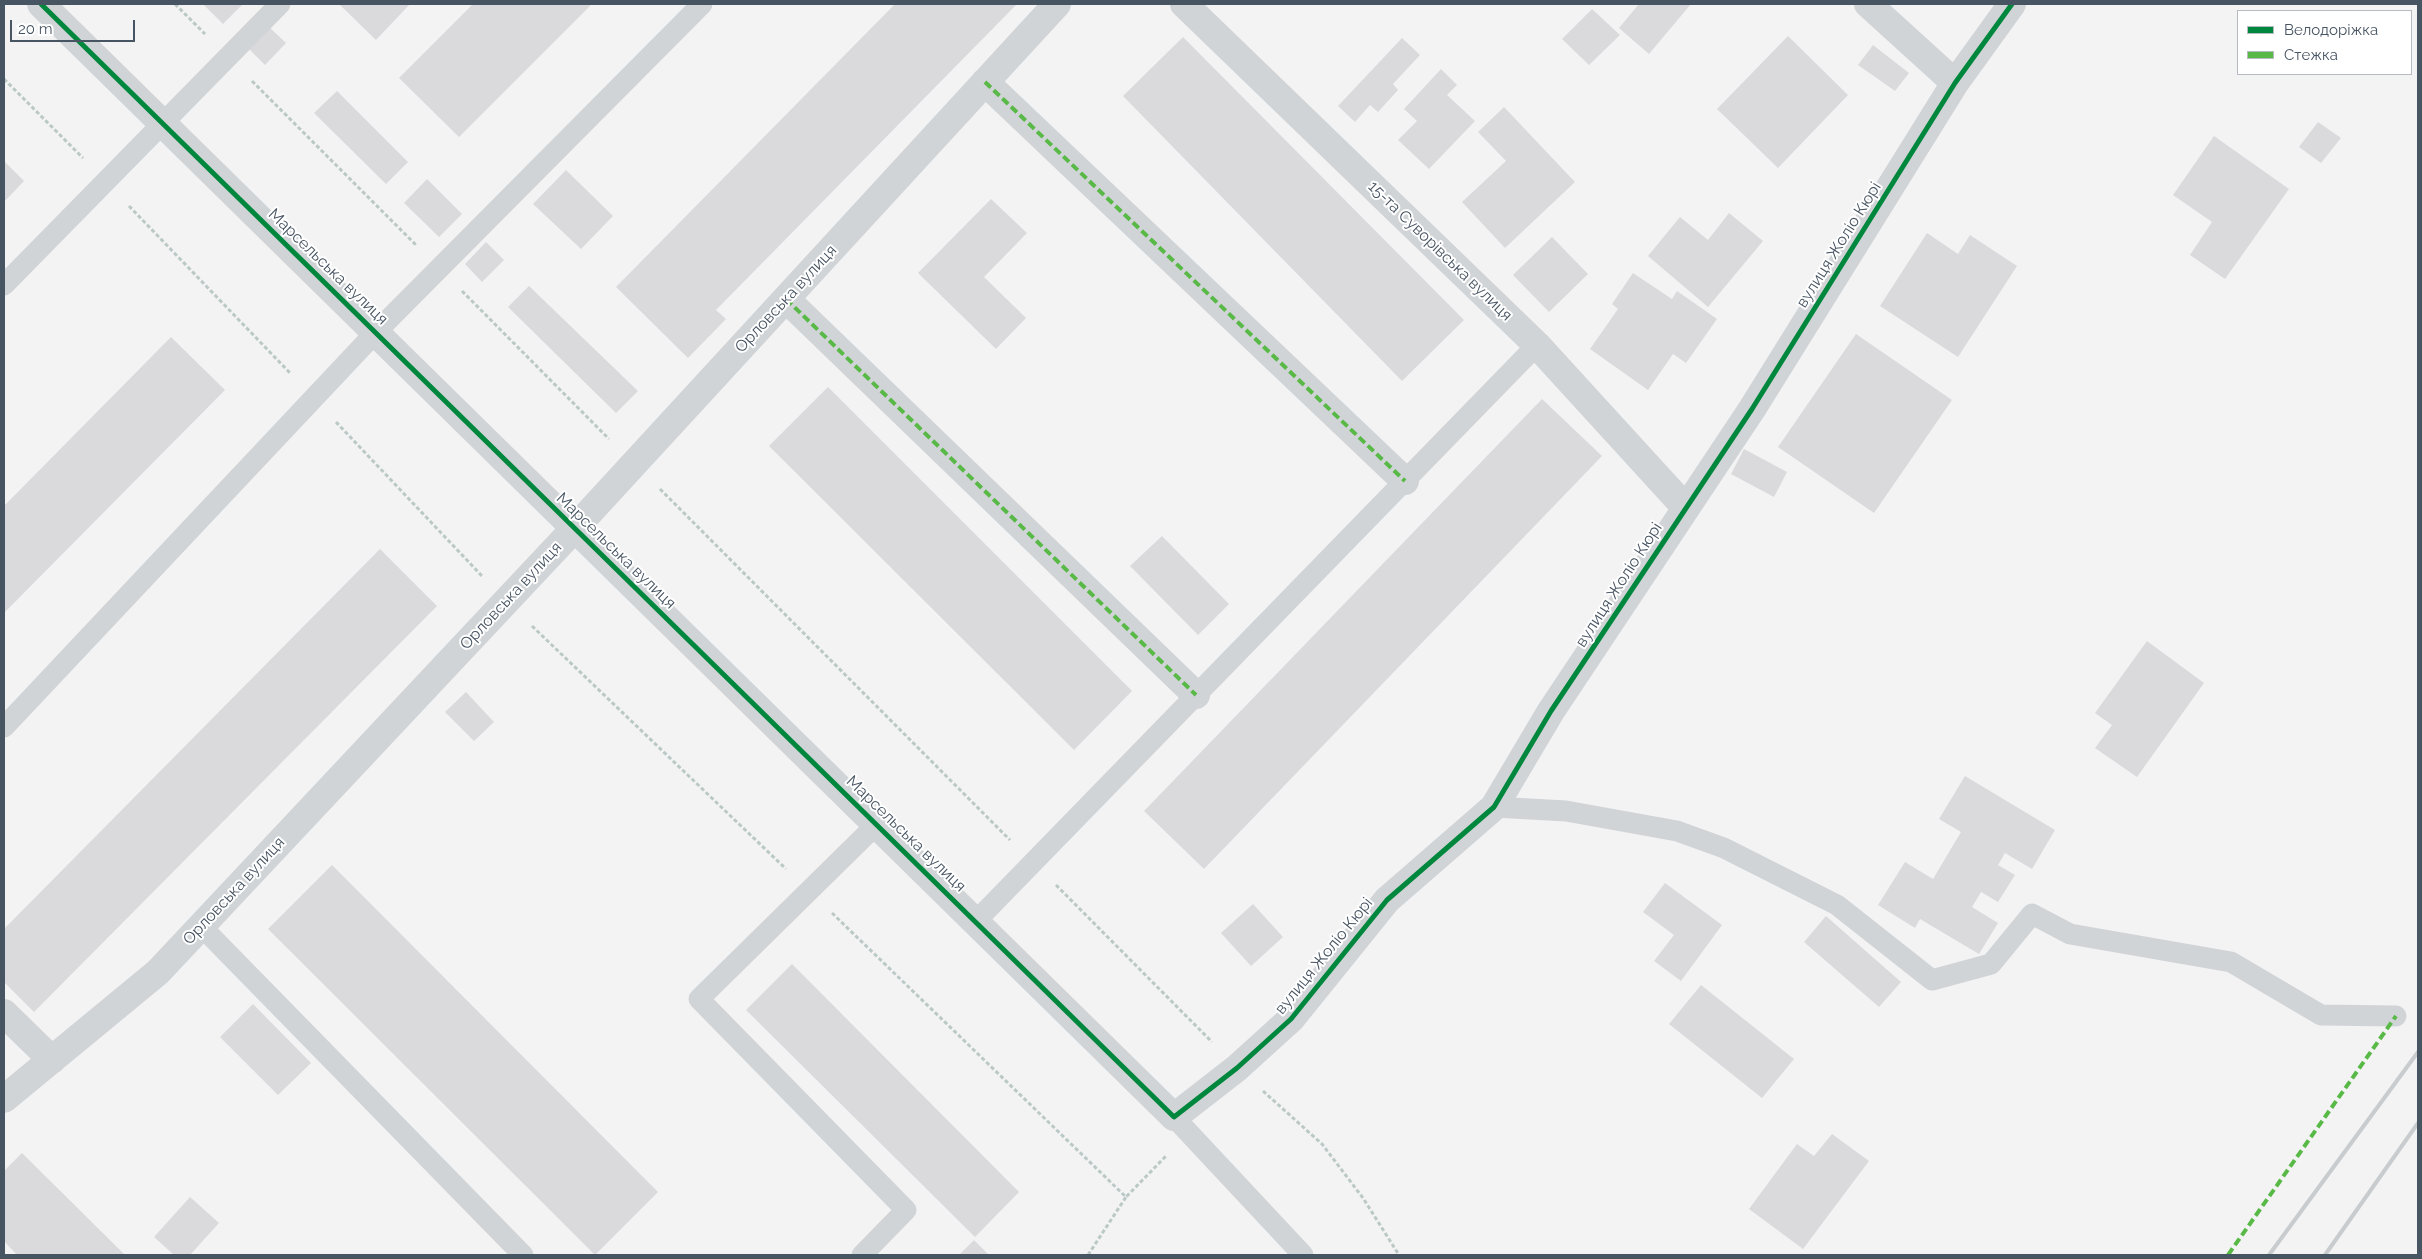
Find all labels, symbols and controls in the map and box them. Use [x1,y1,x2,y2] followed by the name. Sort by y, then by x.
[12,10,138,42] scale bar
[2237,10,2412,75] legend
[18,20,53,38] text: 20 m
[2284,21,2378,39] text: Велодоріжка
[2284,46,2338,64] text: Стежка
[1364,177,1516,325] street label: 15-та Суворівська вулиця
[1793,179,1885,311] street label: вулиця Жоліо Кюрі
[264,205,392,329] street label: Марсельська вулиця
[731,241,841,357] street label: Орловська вулиця
[552,489,680,613] street label: Марсельська вулиця
[1572,519,1666,651] street label: вулиця Жоліо Кюрі
[456,538,566,654] street label: Орловська вулиця
[842,772,970,896] street label: Марсельська вулиця
[179,833,289,949] street label: Орловська вулиця
[1271,894,1377,1018] street label: вулиця Жоліо Кюрі

